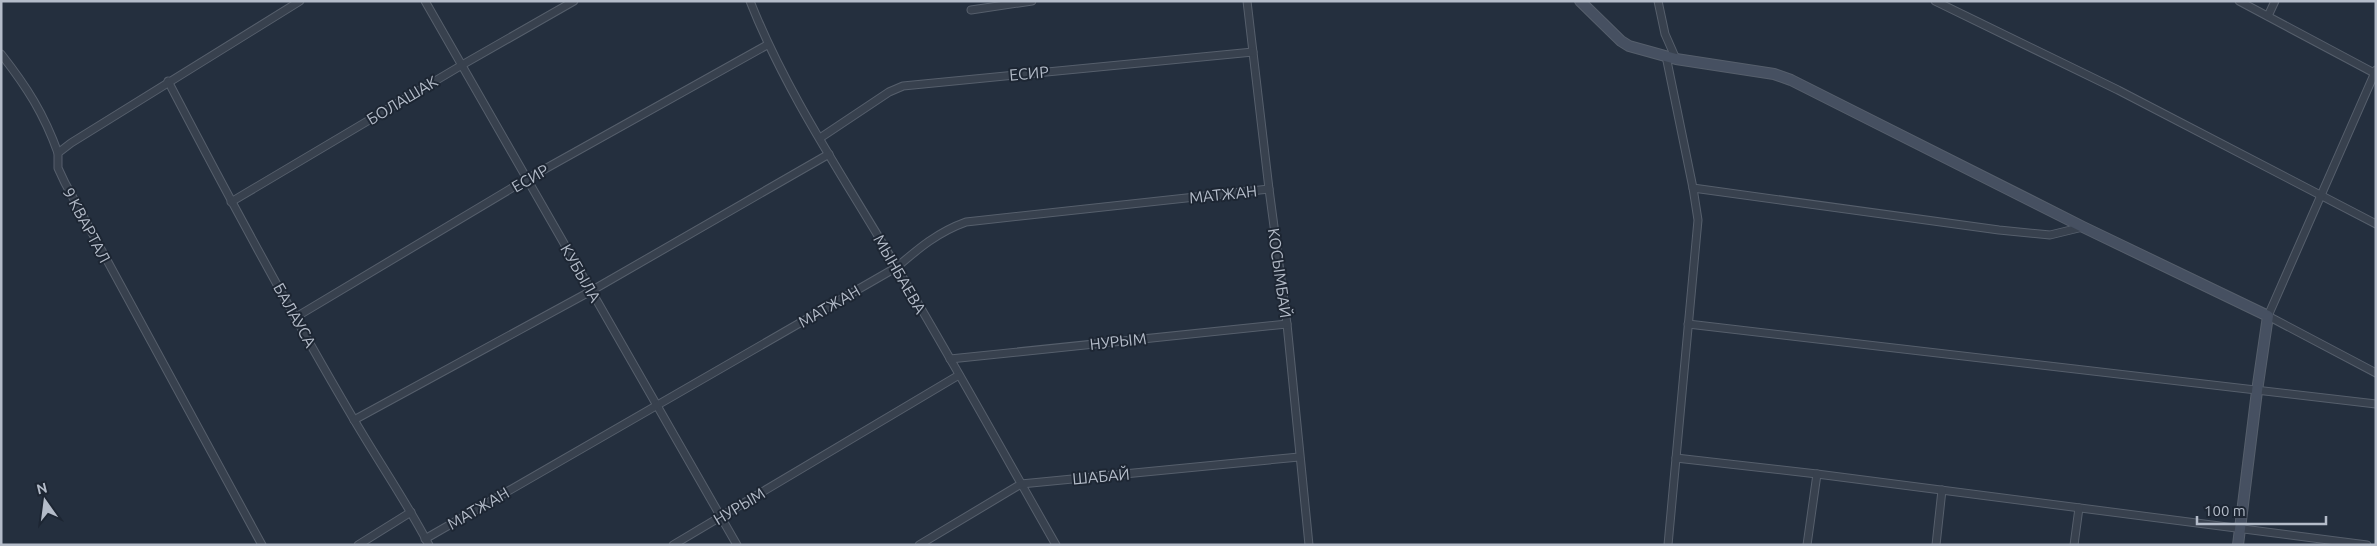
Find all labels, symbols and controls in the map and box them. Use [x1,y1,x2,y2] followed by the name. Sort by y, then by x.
[1009,62,1049,84] street label: ЕСИР
[363,72,441,128] street label: БОЛАШАК
[508,160,552,196] street label: ЕСИР
[1188,181,1258,207] street label: МАТЖАН
[60,184,114,266] street label: 9 КВАРТАЛ
[1265,227,1296,319] street label: КОСЫМБАЙ
[870,231,930,317] street label: МЫНБАЕВА
[557,241,605,306] street label: КУБЫЛА
[270,280,320,351] street label: БАЛАУСА
[795,281,863,331] street label: МАТЖАН
[1089,329,1147,353] street label: НУРЫМ
[1071,464,1130,487] street label: ШАБАЙ
[20,476,70,526] north arrow
[35,479,49,497] text: N
[444,483,512,533] street label: МАТЖАН
[710,484,768,528] street label: НУРЫМ
[2197,494,2326,526] scale bar
[2204,502,2246,519] text: 100 m

